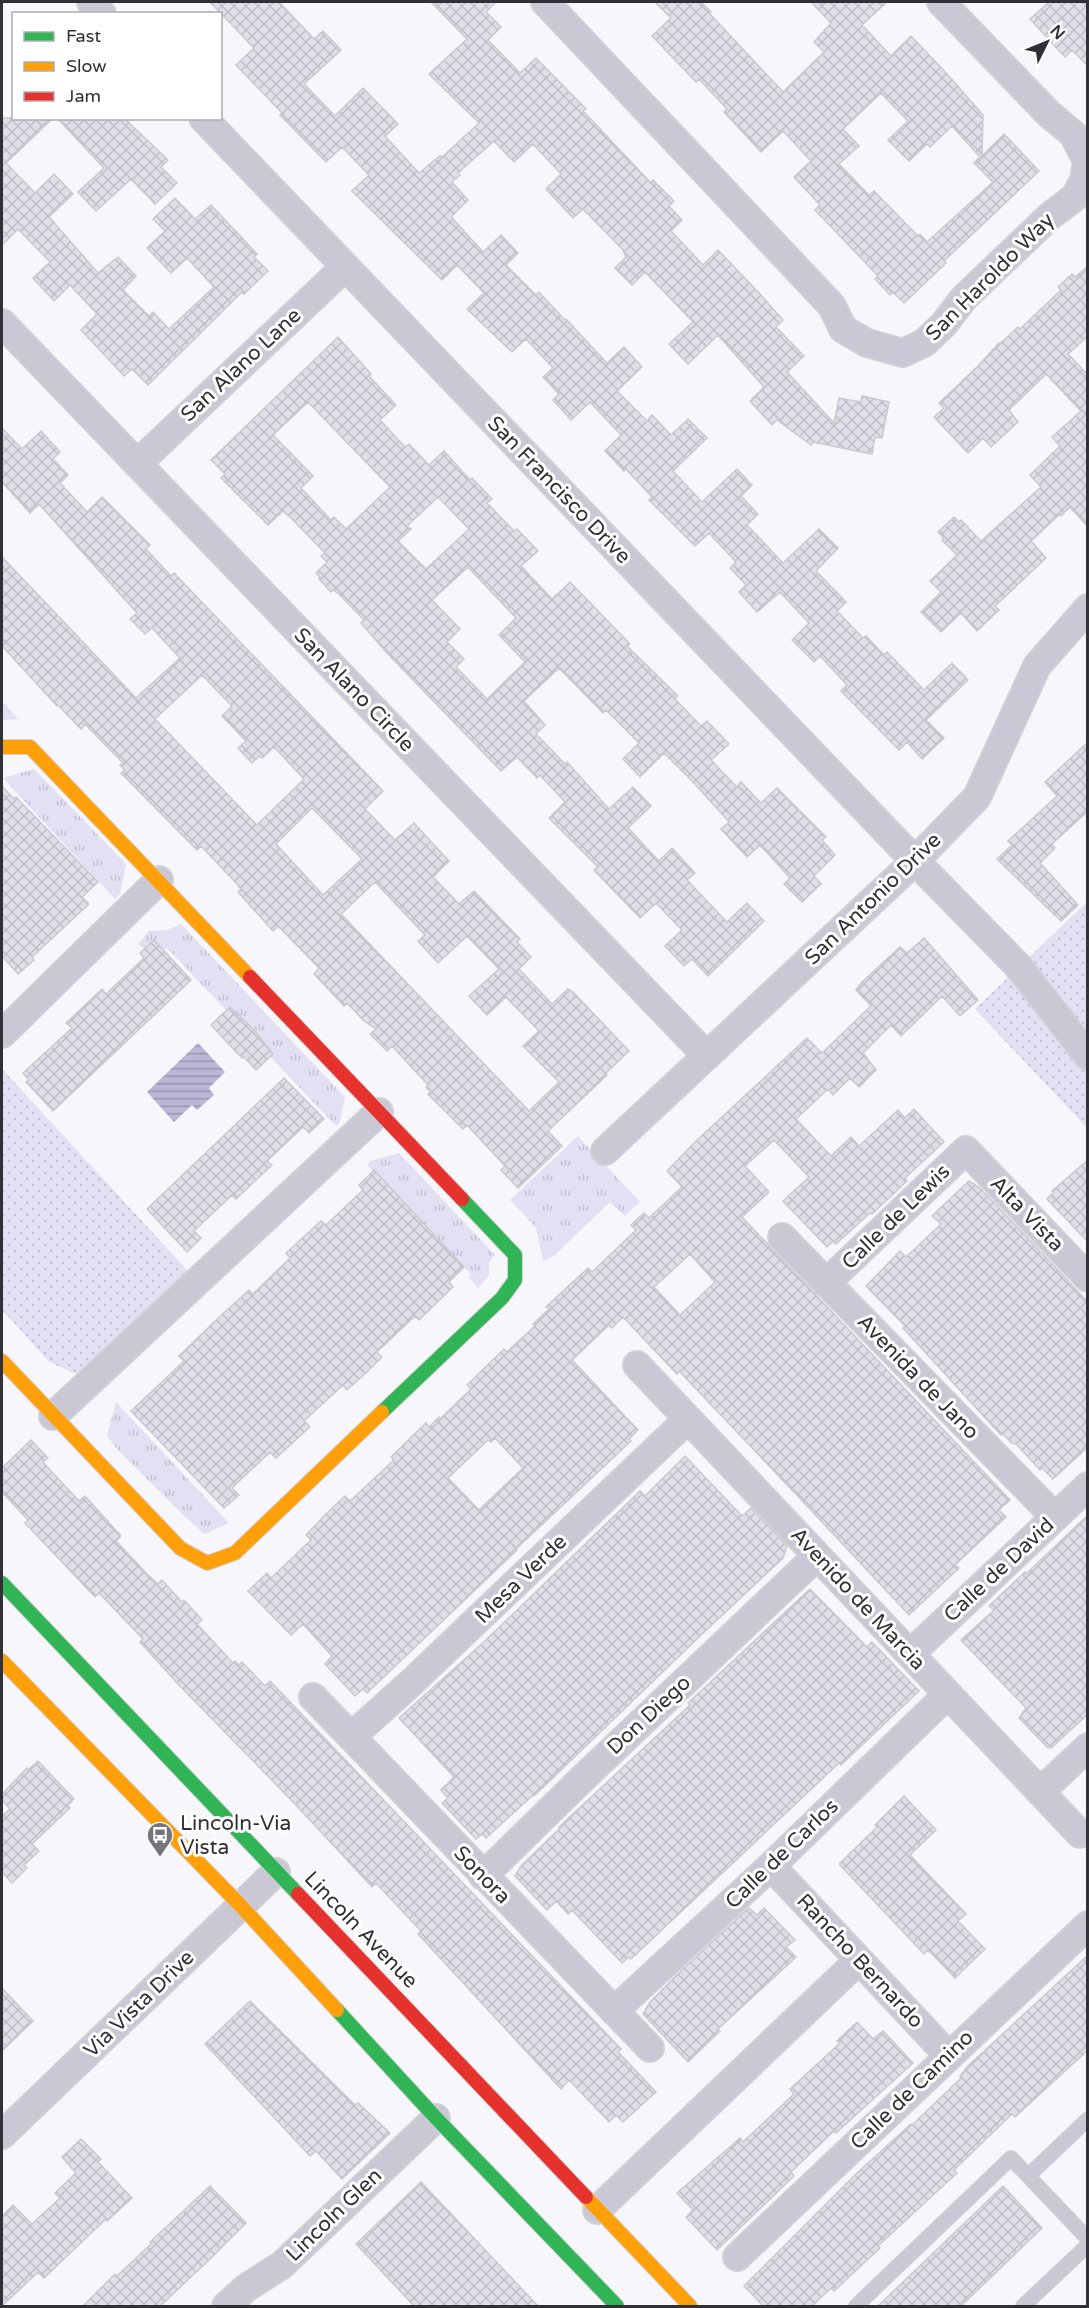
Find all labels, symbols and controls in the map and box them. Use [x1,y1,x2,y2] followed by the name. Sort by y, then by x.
[12,12,222,120] legend
[1017,12,1077,72] north arrow
[1046,21,1069,44] text: N
[66,25,101,47] text: Fast
[66,55,107,77] text: Slow
[66,85,101,107] text: Jam
[921,208,1059,346] street label: San Haroldo Way
[176,303,306,427] street label: San Alano Lane
[482,411,636,569] street label: San Francisco Drive
[289,623,419,757] street label: San Alano Circle
[800,828,946,970] street label: San Antonio Drive
[837,1159,955,1275] street label: Calle de Lewis
[985,1171,1069,1257] street label: Alta Vista
[852,1309,984,1445] street label: Avenida de Jano
[939,1513,1059,1627] street label: Calle de David
[785,1522,931,1676] street label: Avenido de Marcia
[470,1529,572,1629] street label: Mesa Verde
[602,1670,696,1760] street label: Don Diego
[720,1794,844,1914] street label: Calle de Carlos
[180,1811,291,1860] place label: Lincoln-Via Vista
[145,1820,175,1858] bus stop icon: Lincoln-Via Vista
[448,1841,516,1909] street label: Sonora
[299,1866,423,1994] street label: Lincoln Avenue
[791,1889,929,2033] street label: Rancho Bernardo
[79,1945,199,2063] street label: Via Vista Drive
[845,2025,979,2155] street label: Calle de Camino
[281,2163,387,2267] street label: Lincoln Glen

